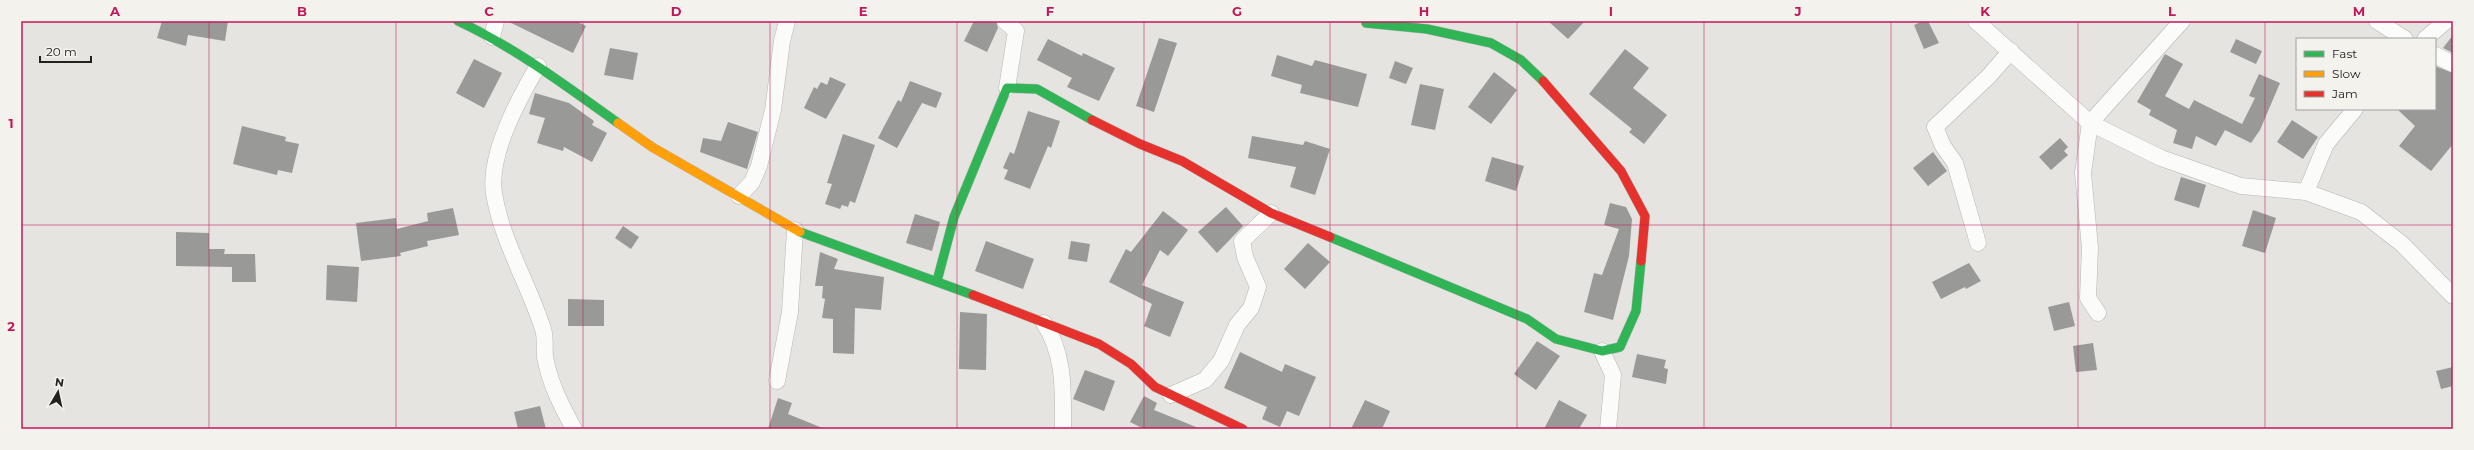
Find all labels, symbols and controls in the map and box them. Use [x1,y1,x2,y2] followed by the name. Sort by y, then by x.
[109,3,121,19] text: A
[297,3,307,19] text: B
[484,3,494,19] text: C
[671,3,682,19] text: D
[859,3,868,19] text: E
[1046,3,1054,19] text: F
[1232,3,1242,19] text: G
[1419,3,1429,19] text: H
[1609,3,1613,19] text: I
[1793,3,1802,19] text: J
[1980,3,1990,19] text: K
[2168,3,2176,19] text: L
[2353,3,2365,19] text: M
[40,38,91,64] scale bar
[2296,38,2436,110] legend
[46,44,77,59] text: 20 m
[2332,46,2357,61] text: Fast
[2332,66,2361,81] text: Slow
[2331,86,2358,101] text: Jam
[8,115,14,131] text: 1
[7,318,15,334] text: 2
[38,372,78,412] north arrow
[54,375,65,390] text: N

